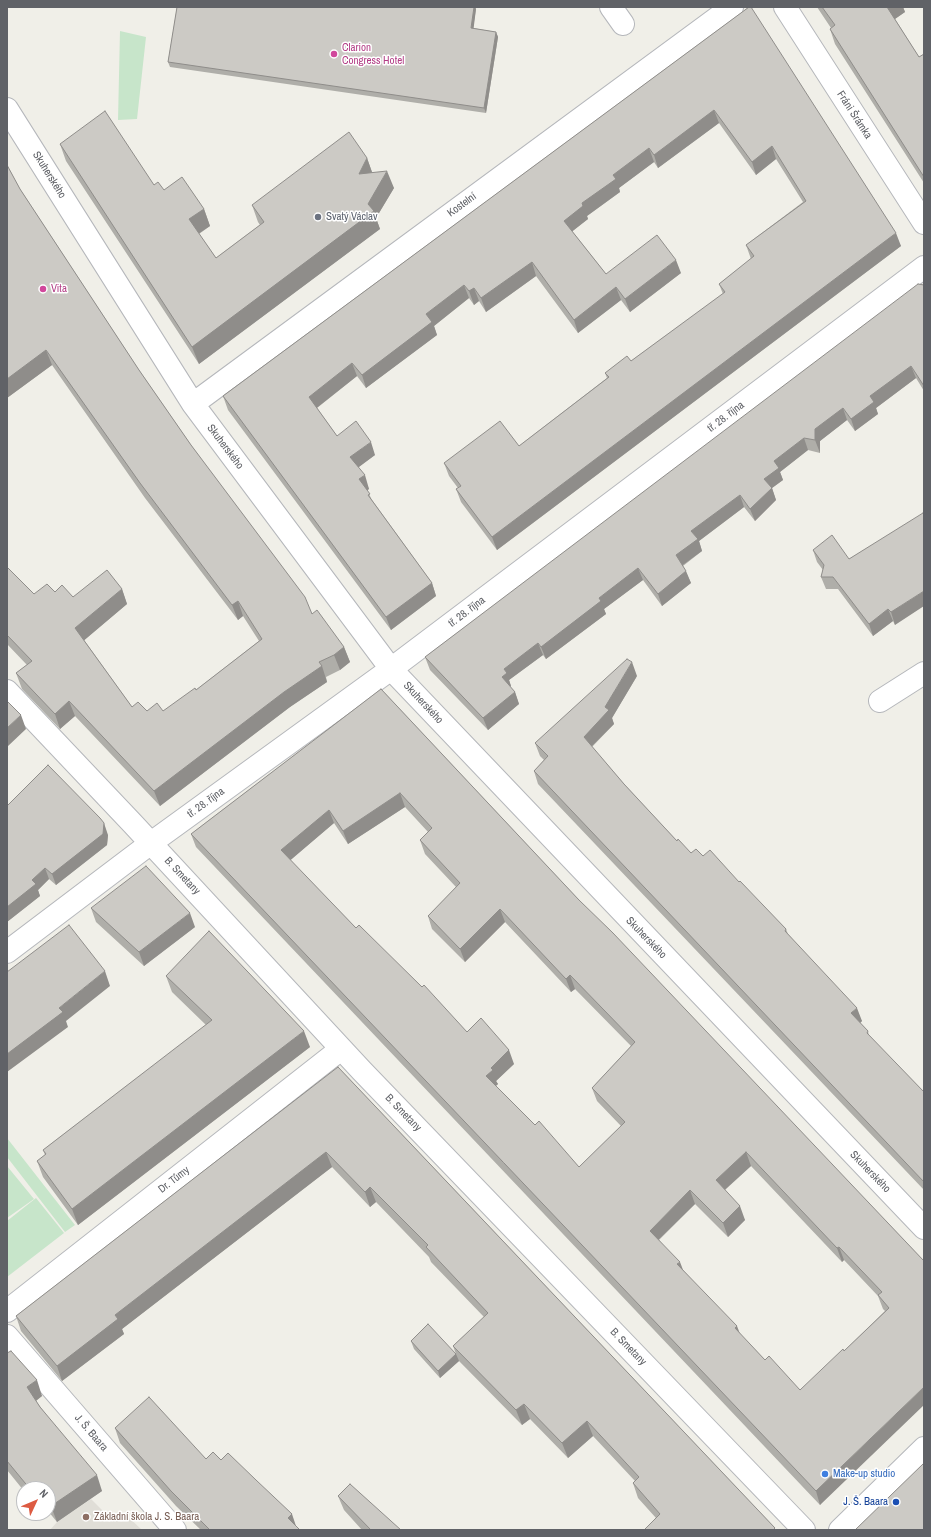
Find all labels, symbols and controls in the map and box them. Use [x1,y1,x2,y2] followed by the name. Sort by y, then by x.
[342,41,404,67] place label: Clarion Congress Hotel
[329,49,339,59] marker: Clarion Congress Hotel
[834,88,874,142] street label: Fráni Šrámka
[29,149,69,201] street label: Skuherského
[445,190,479,220] street label: Kostelní
[326,210,377,224] place label: Svatý Václav
[313,212,323,222] marker: Svatý Václav
[51,282,67,296] place label: Vita
[38,284,48,294] marker: Vita
[705,399,747,435] street label: tř. 28. října
[204,422,246,472] street label: Skuherského
[446,594,488,630] street label: tř. 28. října
[400,679,446,727] street label: Skuherského
[185,785,227,821] street label: tř. 28. října
[161,854,203,898] street label: B. Smetany
[623,914,669,962] street label: Skuherského
[382,1092,424,1134] street label: B. Smetany
[847,1148,893,1196] street label: Skuherského
[156,1164,192,1196] street label: Dr. Tůmy
[607,1326,649,1368] street label: B. Smetany
[71,1412,111,1454] street label: J. Š. Baara
[833,1467,895,1481] place label: Make-up studio
[820,1469,830,1479] marker: Make-up studio
[16,1481,56,1521] north arrow
[37,1486,51,1501] text: N
[843,1495,888,1509] place label: J. Š. Baara
[891,1497,901,1507] marker: J. Š. Baara
[94,1510,199,1524] place label: Základní škola J. S. Baara
[81,1512,91,1522] marker: Základní škola J. S. Baara

